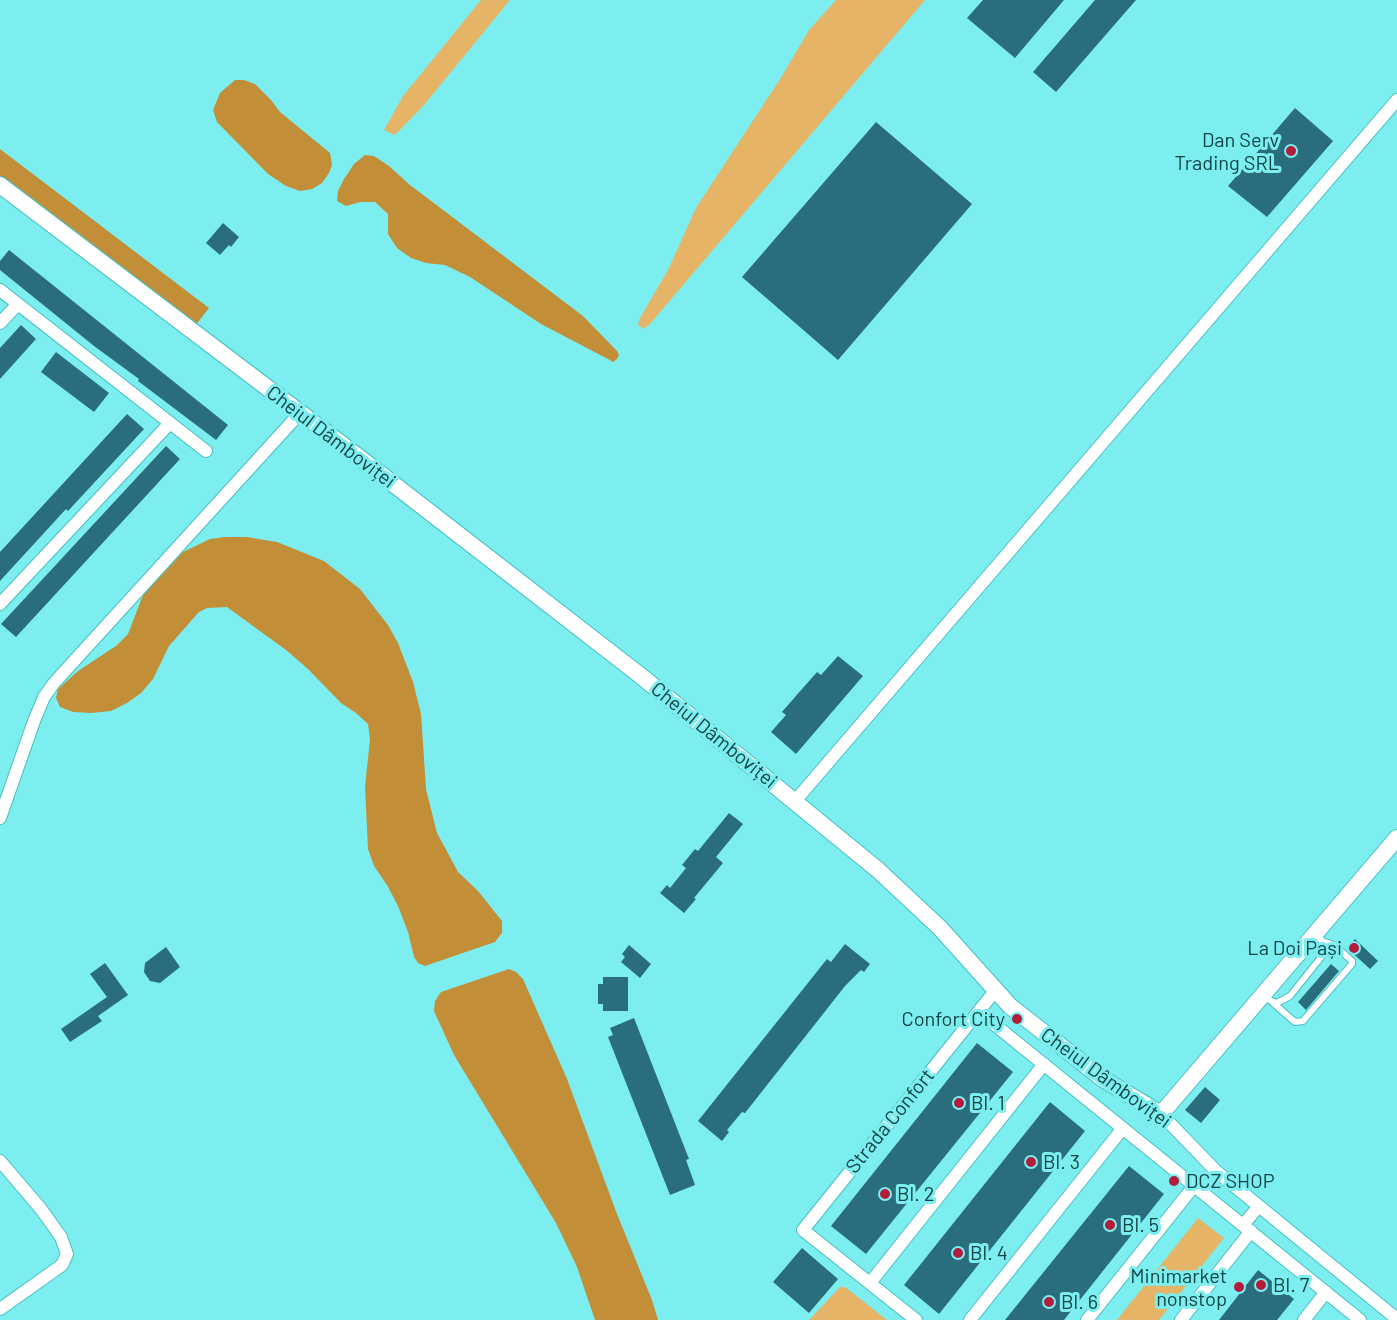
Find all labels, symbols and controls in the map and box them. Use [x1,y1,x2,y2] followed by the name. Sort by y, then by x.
[1174,128,1279,175] place label: Dan Serv Trading SRL
[1284,144,1298,158] marker: Dan Serv Trading SRL
[262,381,400,493] street label: Cheiul Dâmboviței
[646,677,782,793] street label: Cheiul Dâmboviței
[1247,936,1342,960] place label: La Doi Pași
[1347,941,1361,955] marker: La Doi Pași
[902,1007,1005,1031] place label: Confort City
[1010,1012,1024,1026] marker: Confort City
[1036,1023,1176,1133] street label: Cheiul Dâmboviței
[841,1064,939,1178] street label: Strada Confort
[971,1091,1005,1115] place label: Bl. 1
[952,1096,966,1110] marker: Bl. 1
[1043,1150,1080,1174] place label: Bl. 3
[1024,1155,1038,1169] marker: Bl. 3
[1186,1169,1274,1193] place label: DCZ SHOP
[1167,1174,1181,1188] marker: DCZ SHOP
[897,1182,934,1206] place label: Bl. 2
[878,1187,892,1201] marker: Bl. 2
[1122,1213,1159,1237] place label: Bl. 5
[1103,1218,1117,1232] marker: Bl. 5
[970,1241,1008,1265] place label: Bl. 4
[951,1246,965,1260] marker: Bl. 4
[1130,1264,1227,1311] place label: Minimarket nonstop
[1273,1273,1309,1297] place label: Bl. 7
[1254,1278,1268,1292] marker: Bl. 7
[1232,1280,1246,1294] marker: Minimarket nonstop
[1061,1290,1098,1314] place label: Bl. 6
[1042,1295,1056,1309] marker: Bl. 6

